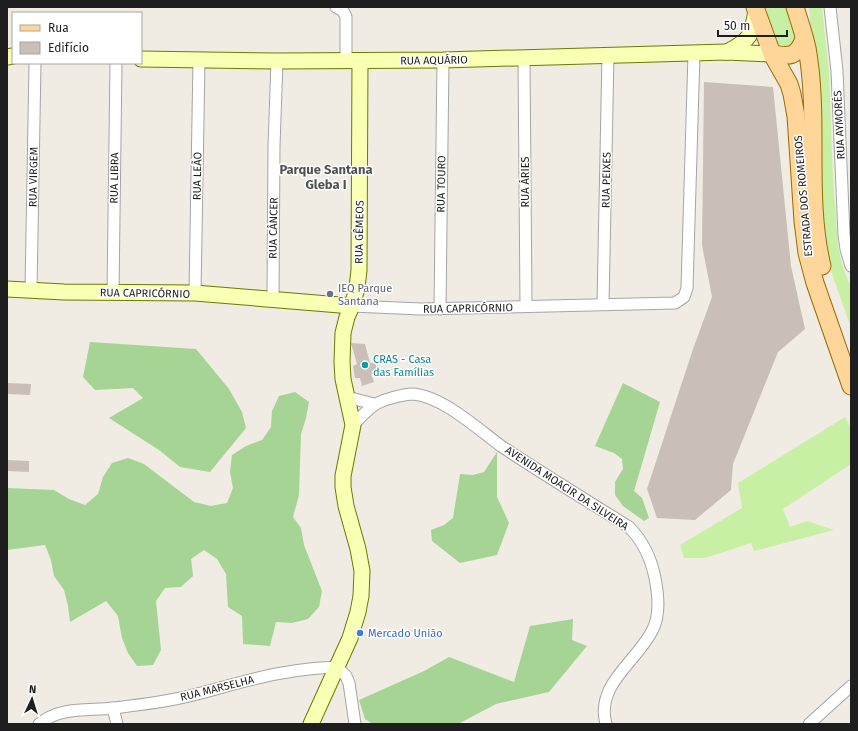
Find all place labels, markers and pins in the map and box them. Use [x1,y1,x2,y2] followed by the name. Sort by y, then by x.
[338,282,392,308] place label: IEQ Parque Santana
[325,289,335,299] marker: IEQ Parque Santana
[373,353,434,379] place label: CRAS - Casa das Famílias
[360,360,370,370] marker: CRAS - Casa das Famílias
[368,627,443,640] place label: Mercado União
[355,628,365,638] marker: Mercado União

